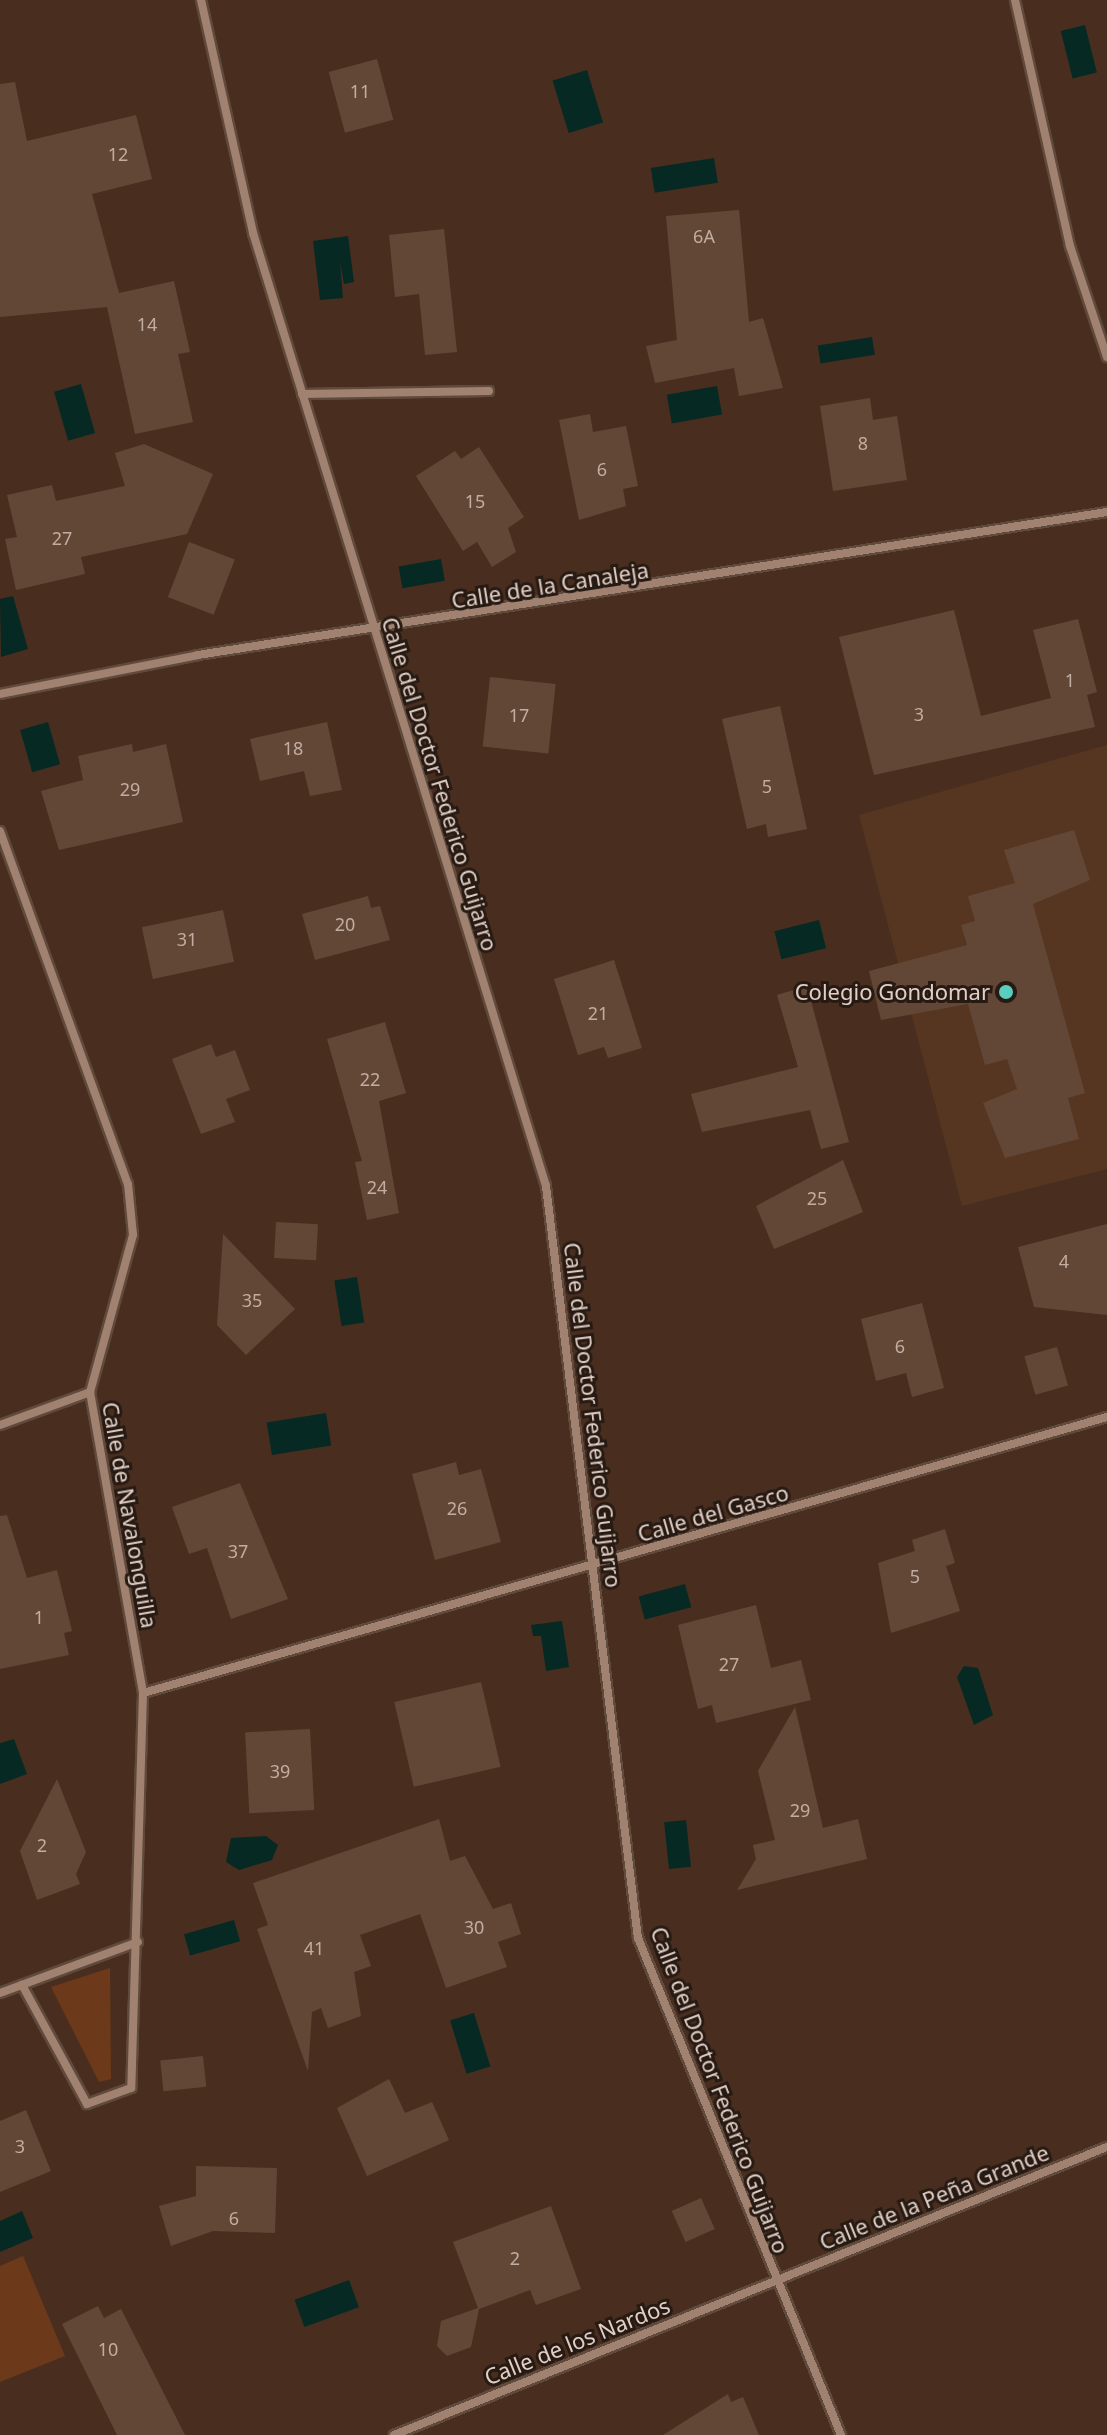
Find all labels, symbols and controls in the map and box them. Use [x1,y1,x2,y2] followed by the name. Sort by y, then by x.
[350,80,370,102] house number: 11
[108,143,128,165] house number: 12
[693,225,715,247] house number: 6A
[137,313,157,335] house number: 14
[858,432,868,454] house number: 8
[597,458,607,480] house number: 6
[465,490,485,512] house number: 15
[52,527,72,549] house number: 27
[449,556,651,614] street label: Calle de la Canaleja
[377,614,503,954] street label: Calle del Doctor Federico Guijarro
[1065,669,1075,691] house number: 1
[914,703,924,725] house number: 3
[509,704,529,726] house number: 17
[283,737,303,759] house number: 18
[762,775,772,797] house number: 5
[120,778,140,800] house number: 29
[335,913,355,935] house number: 20
[177,928,197,950] house number: 31
[795,979,990,1005] place label: Colegio Gondomar
[997,983,1015,1001] marker: Colegio Gondomar
[588,1002,608,1024] house number: 21
[360,1068,380,1090] house number: 22
[367,1176,387,1198] house number: 24
[807,1187,827,1209] house number: 25
[559,1241,627,1589] street label: Calle del Doctor Federico Guijarro
[1059,1250,1069,1272] house number: 4
[242,1289,262,1311] house number: 35
[895,1335,905,1357] house number: 6
[97,1400,163,1630] street label: Calle de Navalonguilla
[634,1479,792,1547] street label: Calle del Gasco
[447,1497,467,1519] house number: 26
[228,1540,248,1562] house number: 37
[910,1565,920,1587] house number: 5
[34,1606,44,1628] house number: 1
[719,1653,739,1675] house number: 27
[270,1760,290,1782] house number: 39
[790,1799,810,1821] house number: 29
[37,1834,47,1856] house number: 2
[464,1916,484,1938] house number: 30
[645,1923,795,2257] street label: Calle del Doctor Federico Guijarro
[304,1937,324,1959] house number: 41
[15,2135,25,2157] house number: 3
[815,2139,1053,2255] street label: Calle de la Peña Grande
[229,2207,239,2229] house number: 6
[510,2247,520,2269] house number: 2
[480,2292,674,2390] street label: Calle de los Nardos
[98,2338,118,2360] house number: 10

